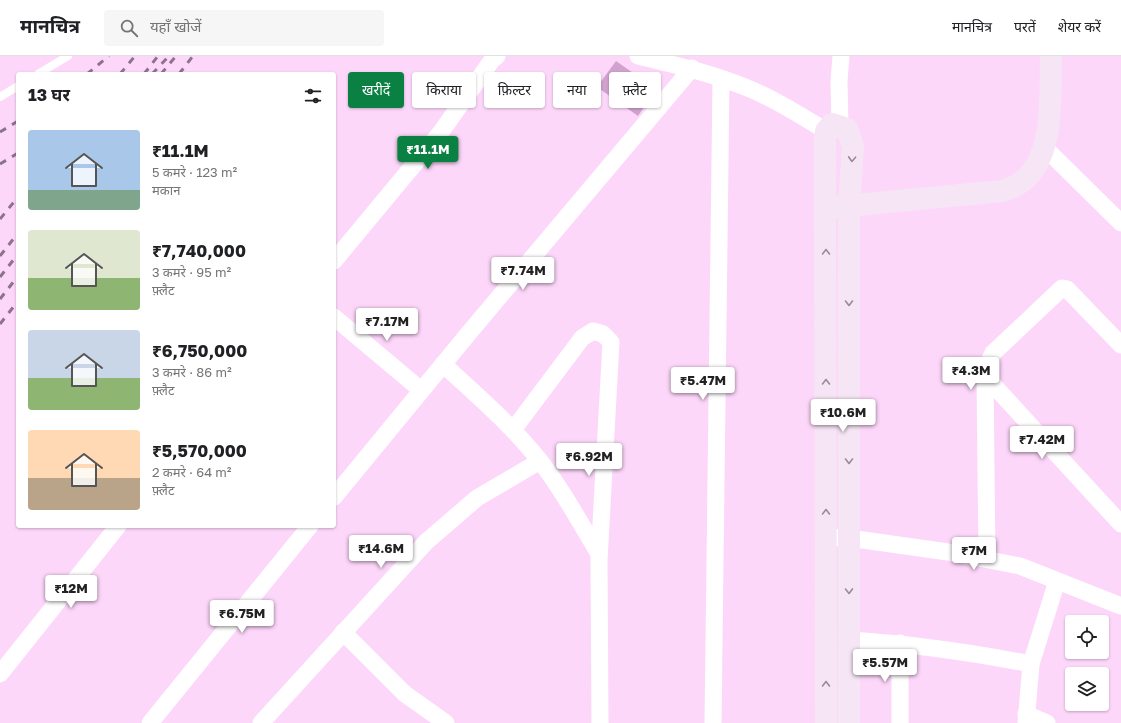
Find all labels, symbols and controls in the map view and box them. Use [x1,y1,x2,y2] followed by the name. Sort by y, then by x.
[104,10,384,46] search box
[20,14,80,37] text: मानचित्र
[118,17,140,39] icon: search
[150,17,201,35] text: यहाँ खोजें
[952,18,992,35] text: मानचित्र
[1014,18,1036,35] text: परतें
[1058,18,1101,35] text: शेयर करें
[348,72,404,108] chip: खरीदें
[412,72,476,108] chip: किराया
[484,72,545,108] chip: फ़िल्टर
[553,72,601,108] chip: नया
[609,72,661,108] chip: फ़्लैट
[28,84,70,105] text: 13 घर
[302,85,324,107] icon: filters
[395,136,461,170] pin: ₹11.1M
[152,140,209,161] text: ₹11.1M
[406,141,450,157] text: ₹11.1M
[60,146,108,194] icon: home
[847,156,856,162] one-way arrow
[152,164,237,180] text: 5 कमरे · 123 m²
[152,182,180,198] text: मकान
[152,240,246,261] text: ₹7,740,000
[60,246,108,294] icon: home
[822,249,830,255] one-way arrow
[490,257,556,291] pin: ₹7.74M
[500,262,546,278] text: ₹7.74M
[152,264,231,280] text: 3 कमरे · 95 m²
[152,282,175,298] text: फ़्लैट
[845,300,853,306] one-way arrow
[354,308,420,342] pin: ₹7.17M
[365,313,409,329] text: ₹7.17M
[152,340,247,361] text: ₹6,750,000
[60,346,108,394] icon: home
[943,357,999,391] pin: ₹4.3M
[951,362,991,378] text: ₹4.3M
[152,364,232,380] text: 3 कमरे · 86 m²
[670,367,736,401] pin: ₹5.47M
[680,372,726,388] text: ₹5.47M
[822,379,830,385] one-way arrow
[152,382,175,398] text: फ़्लैट
[810,399,876,433] pin: ₹10.6M
[820,404,866,420] text: ₹10.6M
[1009,426,1075,460] pin: ₹7.42M
[1019,431,1065,447] text: ₹7.42M
[152,440,247,461] text: ₹5,570,000
[556,443,622,477] pin: ₹6.92M
[60,446,108,494] icon: home
[565,448,613,464] text: ₹6.92M
[845,458,853,464] one-way arrow
[152,464,232,480] text: 2 कमरे · 64 m²
[152,482,175,498] text: फ़्लैट
[822,509,830,515] one-way arrow
[348,535,414,569] pin: ₹14.6M
[955,537,993,571] pin: ₹7M
[358,540,404,556] text: ₹14.6M
[961,542,987,558] text: ₹7M
[47,575,95,609] pin: ₹12M
[54,580,88,596] text: ₹12M
[845,588,854,594] one-way arrow
[209,600,275,634] pin: ₹6.75M
[219,605,265,621] text: ₹6.75M
[1065,615,1109,711] map controls
[1065,615,1109,659] button: locate
[852,649,918,683] pin: ₹5.57M
[862,654,908,670] text: ₹5.57M
[1065,667,1109,711] button: layers
[822,681,830,687] one-way arrow

